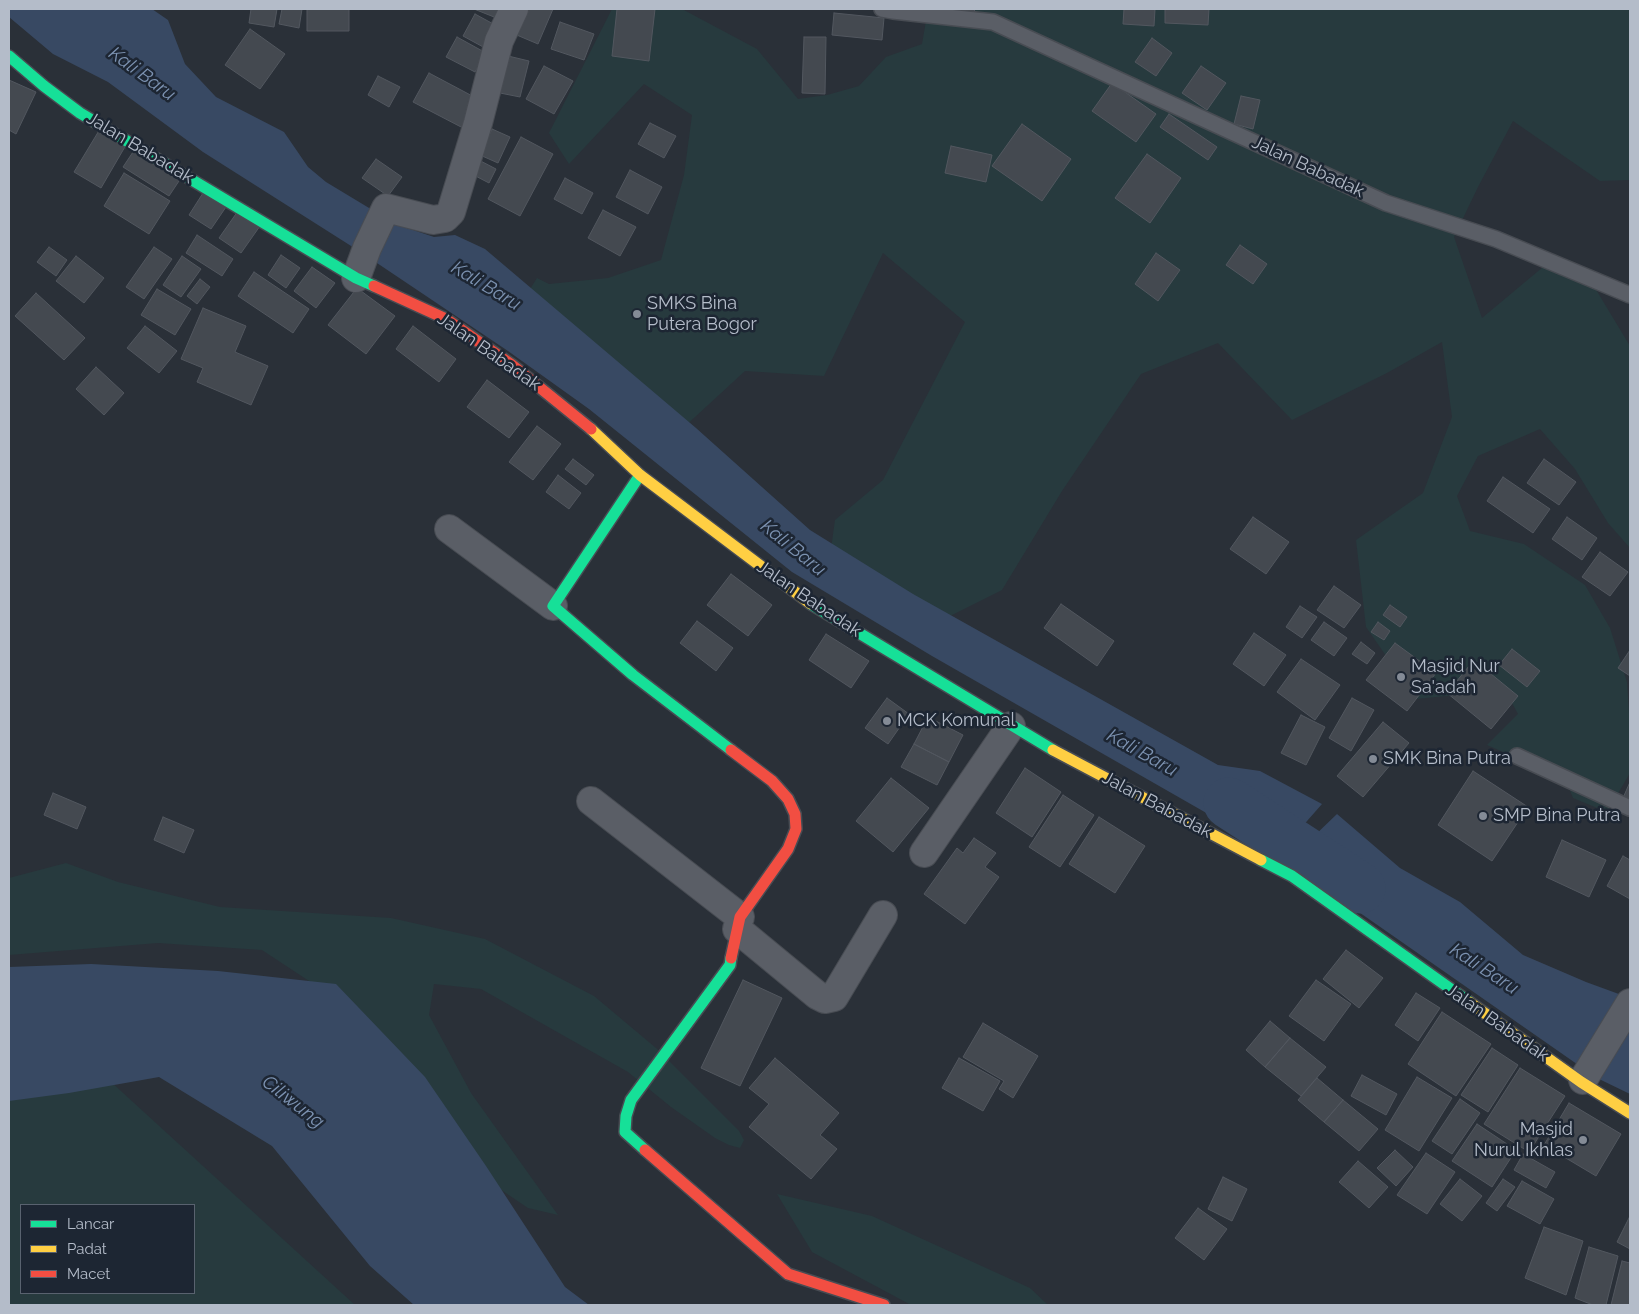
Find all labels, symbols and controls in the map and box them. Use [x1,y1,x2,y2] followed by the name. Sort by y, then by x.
[104,42,180,106] water label: Kali Baru
[82,107,198,189] street label: Jalan Babadak
[1248,132,1368,202] street label: Jalan Babadak
[447,256,525,316] water label: Kali Baru
[647,293,757,336] place label: SMKS Bina Putera Bogor
[433,308,545,396] street label: Jalan Babadak
[631,308,643,320] marker: SMKS Bina Putera Bogor
[756,515,830,581] water label: Kali Baru
[753,556,865,642] street label: Jalan Babadak
[1411,656,1500,699] place label: Masjid Nur Sa'adah
[1395,671,1407,683] marker: Masjid Nur Sa'adah
[897,710,1015,732] place label: MCK Komunal
[881,715,893,727] marker: MCK Komunal
[1103,724,1181,782] water label: Kali Baru
[1383,748,1511,770] place label: SMK Bina Putra
[1367,753,1379,765] marker: SMK Bina Putra
[1098,767,1216,843] street label: Jalan Babadak
[1493,805,1620,827] place label: SMP Bina Putra
[1477,810,1489,822] marker: SMP Bina Putra
[1445,938,1523,1000] water label: Kali Baru
[1441,979,1553,1067] street label: Jalan Babadak
[257,1071,329,1133] water label: Ciliwung
[1474,1119,1573,1162] place label: Masjid Nurul Ikhlas
[1577,1134,1589,1146] marker: Masjid Nurul Ikhlas
[20,1204,195,1294] legend
[67,1215,114,1233] text: Lancar
[67,1240,107,1258] text: Padat
[67,1265,110,1283] text: Macet

